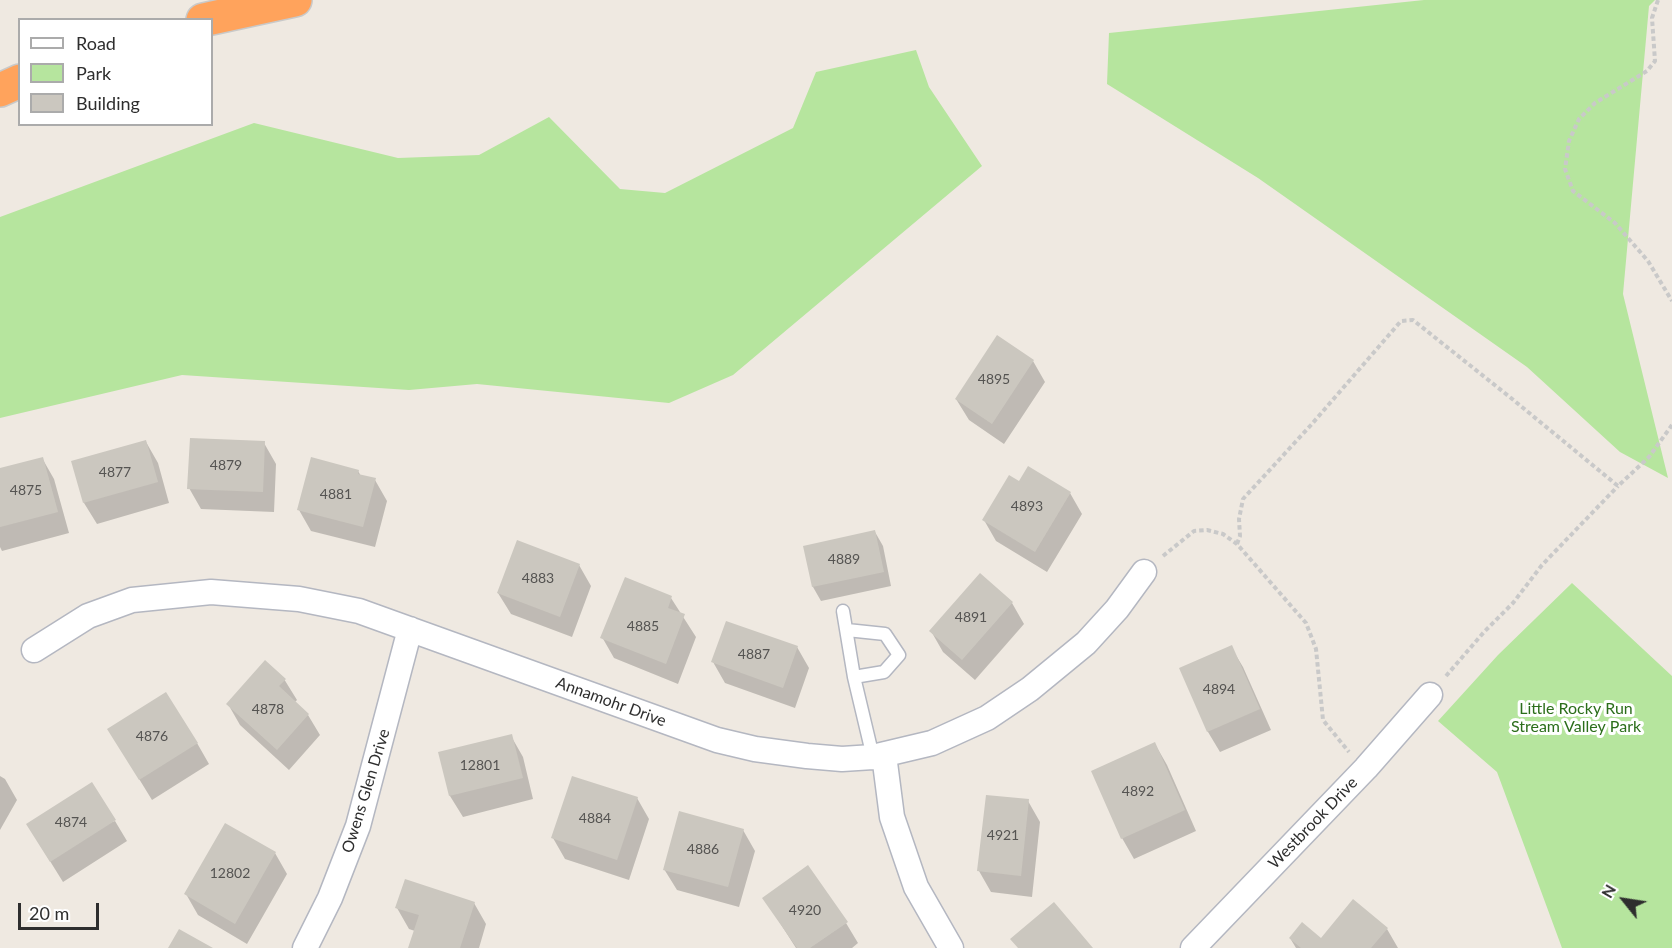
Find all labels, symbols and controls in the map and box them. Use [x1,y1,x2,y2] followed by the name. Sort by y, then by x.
[18,18,213,126] legend
[76,32,116,54] text: Road
[76,62,111,84] text: Park
[76,92,140,114] text: Building
[978,371,1010,387] house number: 4895
[210,457,242,473] house number: 4879
[99,464,131,480] house number: 4877
[10,482,42,498] house number: 4875
[320,486,352,502] house number: 4881
[1011,498,1043,514] house number: 4893
[828,551,860,567] house number: 4889
[522,570,554,586] house number: 4883
[955,609,987,625] house number: 4891
[627,618,659,634] house number: 4885
[738,646,770,662] house number: 4887
[553,673,669,731] street label: Annamohr Drive
[1203,681,1235,697] house number: 4894
[1511,699,1641,737] park label: Little Rocky Run Stream Valley Park
[252,701,284,717] house number: 4878
[338,727,394,855] street label: Owens Glen Drive
[136,728,168,744] house number: 4876
[460,757,500,773] house number: 12801
[1265,773,1361,873] street label: Westbrook Drive
[1122,783,1154,799] house number: 4892
[579,810,611,826] house number: 4884
[55,814,87,830] house number: 4874
[987,827,1019,843] house number: 4921
[687,841,719,857] house number: 4886
[210,865,250,881] house number: 12802
[1594,870,1654,930] north arrow
[1597,881,1619,901] text: N
[21,891,102,929] scale bar
[29,902,69,924] text: 20 m
[789,902,821,918] house number: 4920

